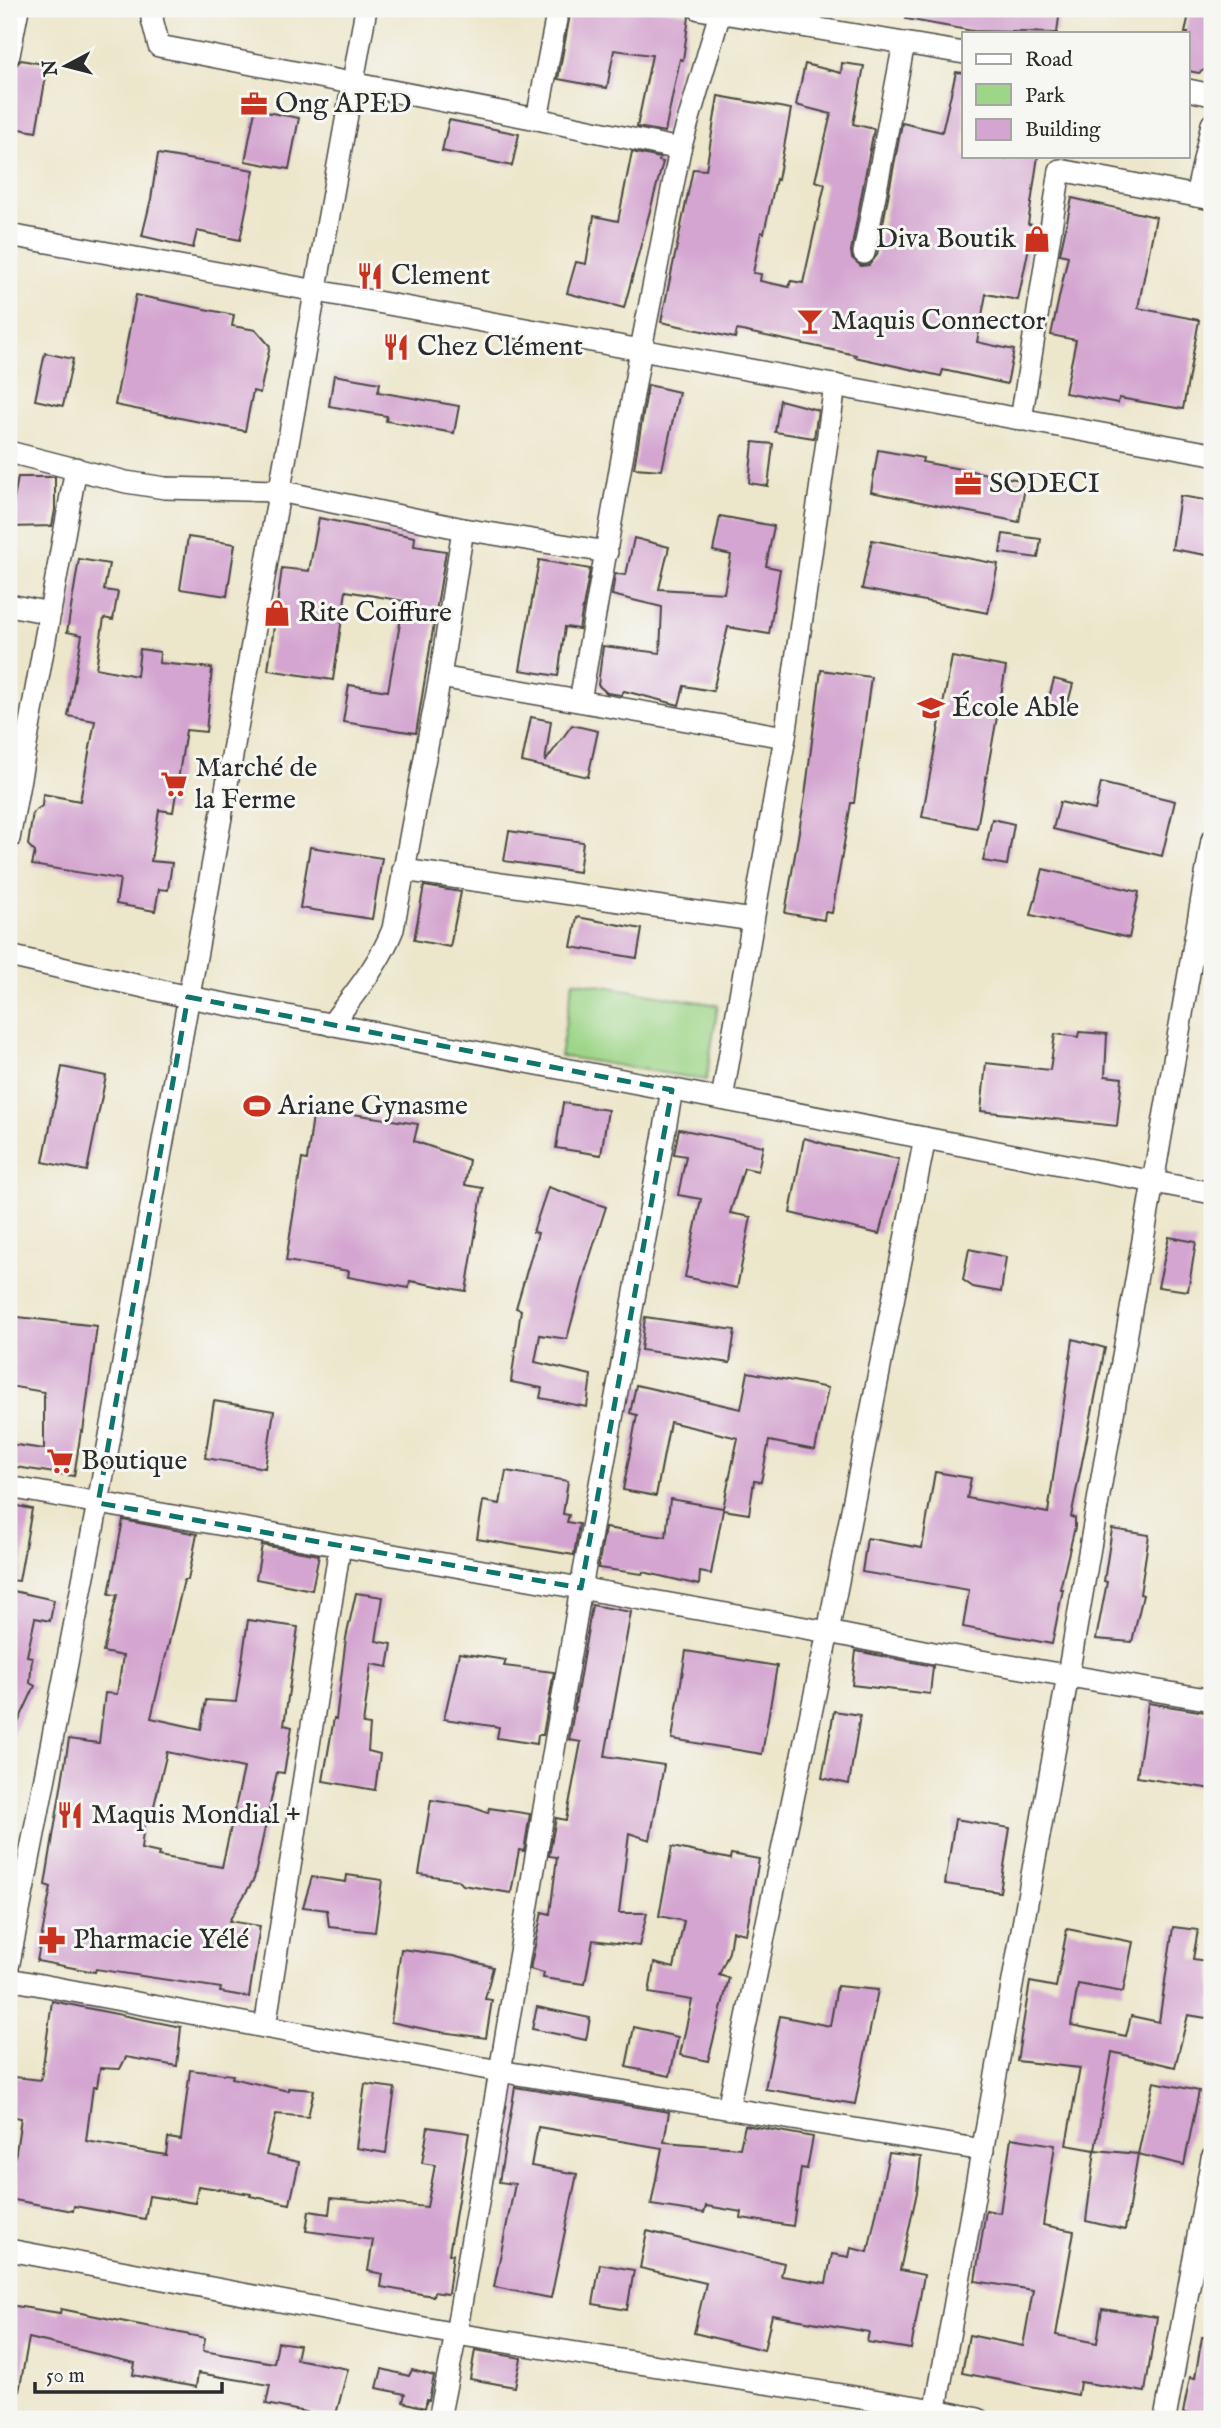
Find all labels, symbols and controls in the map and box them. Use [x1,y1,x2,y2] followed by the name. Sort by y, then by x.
[32,32,102,102] north arrow
[962,32,1190,158] legend
[1025,47,1073,74] text: Road
[38,58,64,78] text: N
[1025,83,1066,110] text: Park
[275,87,411,122] place label: Ong APED
[239,89,269,119] office icon: Ong APED
[1025,117,1101,144] text: Building
[876,222,1017,257] place label: Diva Boutik
[1022,224,1052,254] shop icon: Diva Boutik
[391,259,491,294] place label: Clement
[355,261,385,291] restaurant icon: Clement
[831,304,1046,339] place label: Maquis Connector
[795,306,825,336] bar icon: Maquis Connector
[417,330,583,365] place label: Chez Clément
[381,332,411,362] restaurant icon: Chez Clément
[989,467,1100,502] place label: SODECI
[953,469,983,499] office icon: SODECI
[298,596,452,631] place label: Rite Coiffure
[262,598,292,628] shop icon: Rite Coiffure
[952,690,1079,726] place label: École Able
[916,693,946,723] school or university icon: École Able
[195,751,317,818] place label: Marché de la Ferme
[159,769,189,799] supermarket icon: Marché de la Ferme
[277,1089,468,1124] place label: Ariane Gynasme
[242,1091,272,1121] sports icon: Ariane Gynasme
[81,1444,187,1479] place label: Boutique
[45,1446,75,1476] supermarket icon: Boutique
[91,1798,301,1833] place label: Maquis Mondial +
[55,1800,85,1830] restaurant icon: Maquis Mondial +
[73,1923,249,1958] place label: Pharmacie Yélé
[37,1925,67,1955] pharmacy icon: Pharmacie Yélé
[35,2351,222,2395] scale bar
[46,2363,85,2390] text: 50 m

